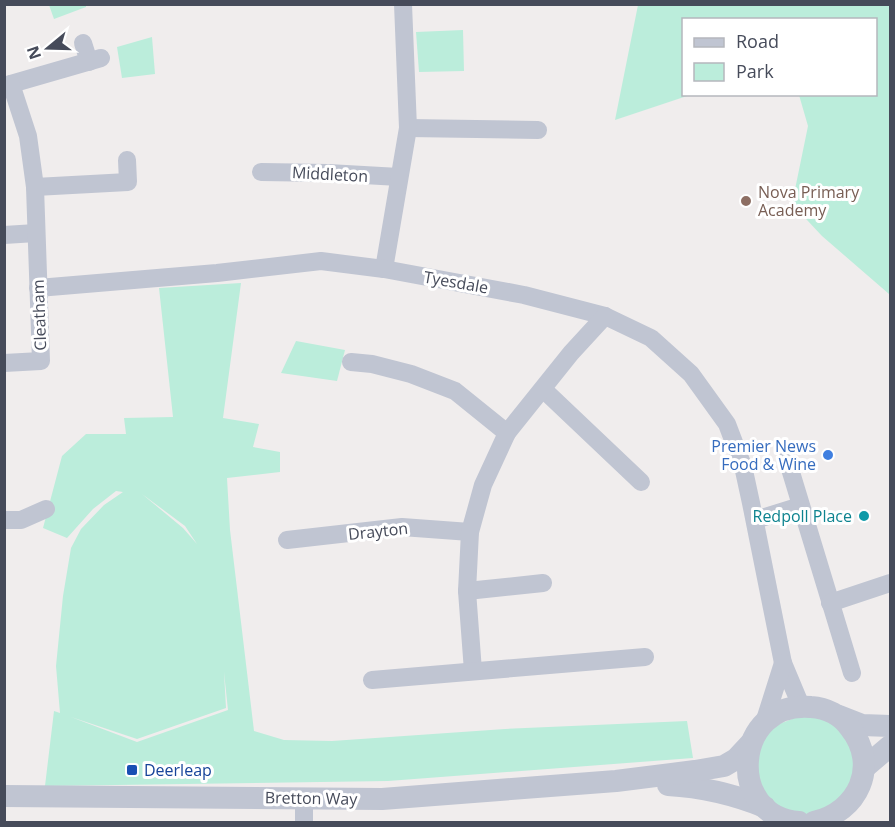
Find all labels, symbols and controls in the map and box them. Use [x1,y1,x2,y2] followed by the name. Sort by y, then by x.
[18,18,78,78] north arrow
[682,18,877,96] legend
[736,29,779,53] text: Road
[21,43,46,63] text: N
[736,59,774,83] text: Park
[291,161,369,187] street label: Middleton
[758,181,860,221] place label: Nova Primary Academy
[739,194,753,208] marker: Nova Primary Academy
[422,266,490,298] street label: Tyesdale
[27,279,51,351] street label: Cleatham
[711,435,816,475] place label: Premier News Food & Wine
[821,448,835,462] marker: Premier News Food & Wine
[753,505,852,527] place label: Redpoll Place
[857,509,871,523] marker: Redpoll Place
[347,517,409,545] street label: Drayton
[144,759,212,781] place label: Deerleap
[125,763,139,777] marker: Deerleap
[265,786,358,810] street label: Bretton Way

